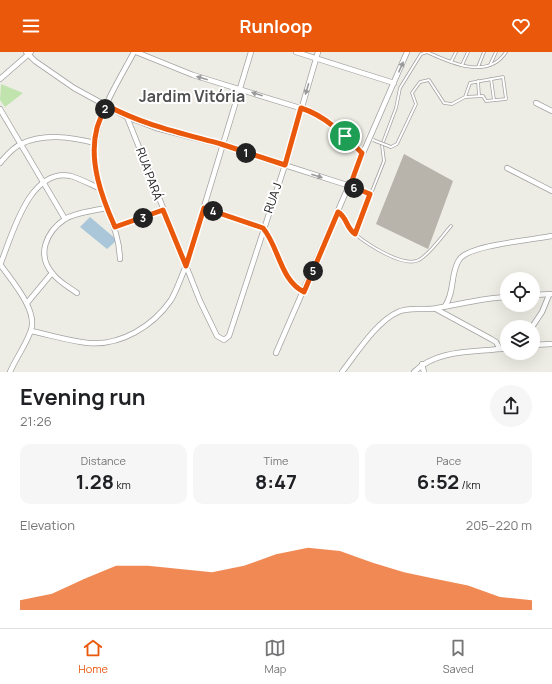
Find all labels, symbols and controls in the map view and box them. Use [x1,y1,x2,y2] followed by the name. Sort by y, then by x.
[240,14,312,38] text: Runloop
[20,15,42,37] icon: menu
[510,15,532,37] icon: heart
[398,62,404,73] one-way arrow
[196,75,208,81] one-way arrow
[304,84,310,96] one-way arrow
[139,85,245,107] district label: Jardim Vitória
[251,91,263,97] one-way arrow
[95,99,115,119] pin: 2
[102,101,108,116] text: 2
[328,119,362,153] pin
[334,125,356,147] icon: arrive
[236,143,256,163] pin: 1
[132,145,167,203] street label: RUA PARÁ
[244,145,248,160] text: 1
[312,173,324,179] one-way arrow
[344,178,364,198] pin: 6
[259,180,286,215] street label: RUA J
[351,180,357,195] text: 6
[203,201,223,221] pin: 4
[210,203,216,218] text: 4
[133,208,153,228] pin: 3
[140,210,146,225] text: 3
[303,261,323,281] pin: 5
[310,263,316,278] text: 5
[500,272,540,360] map controls
[500,272,540,312] button: locate
[500,320,540,360] button: layers
[20,382,145,412] text: Evening run
[490,385,532,427] button: share
[20,412,52,430] text: 21:26
[81,453,126,468] text: Distance
[264,453,288,468] text: Time
[436,453,461,468] text: Pace
[76,468,114,495] text: 1.28
[255,468,297,495] text: 8:47
[417,468,459,495] text: 6:52
[114,477,131,492] text: km
[459,477,480,492] text: /km
[20,516,75,534] text: Elevation
[466,516,532,534] text: 205–220 m
[78,637,108,676] tab: Home
[264,637,286,676] tab: Map
[443,637,474,676] tab: Saved

